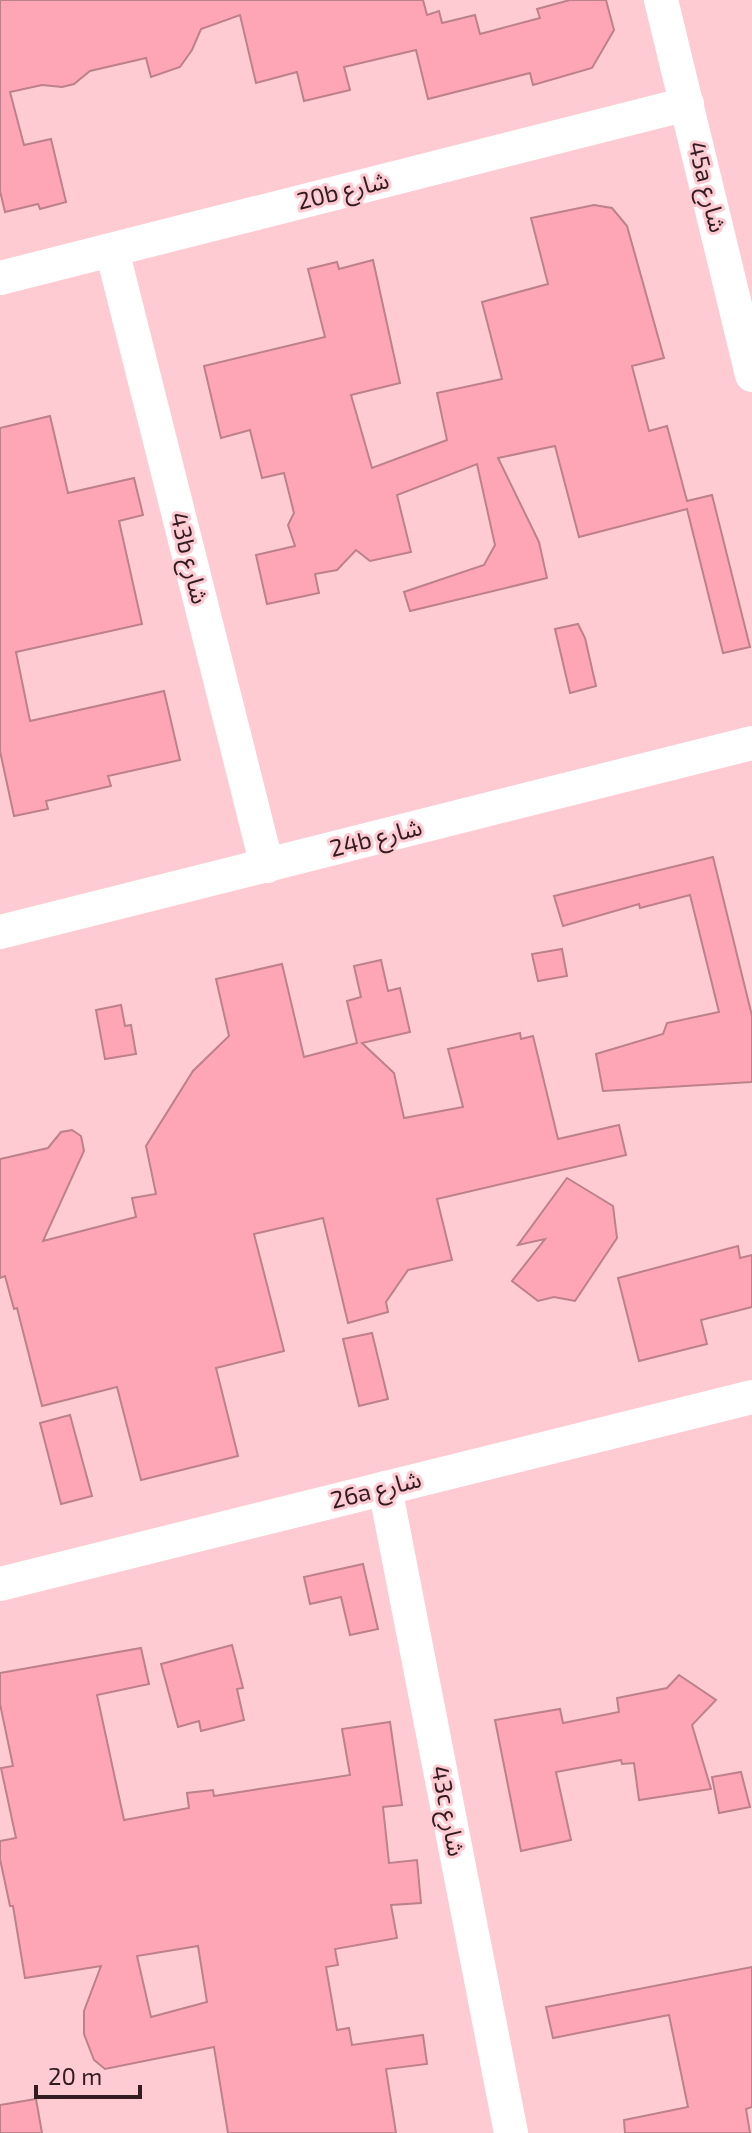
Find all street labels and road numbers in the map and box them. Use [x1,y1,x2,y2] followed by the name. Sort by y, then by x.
[679,138,734,236] street label: 45a شارع
[294,164,393,219] street label: 20b شارع
[161,509,216,608] street label: 43b شارع
[326,811,426,866] street label: 24b شارع
[327,1463,425,1518] street label: 26a شارع
[423,1763,472,1859] street label: 43c شارع

